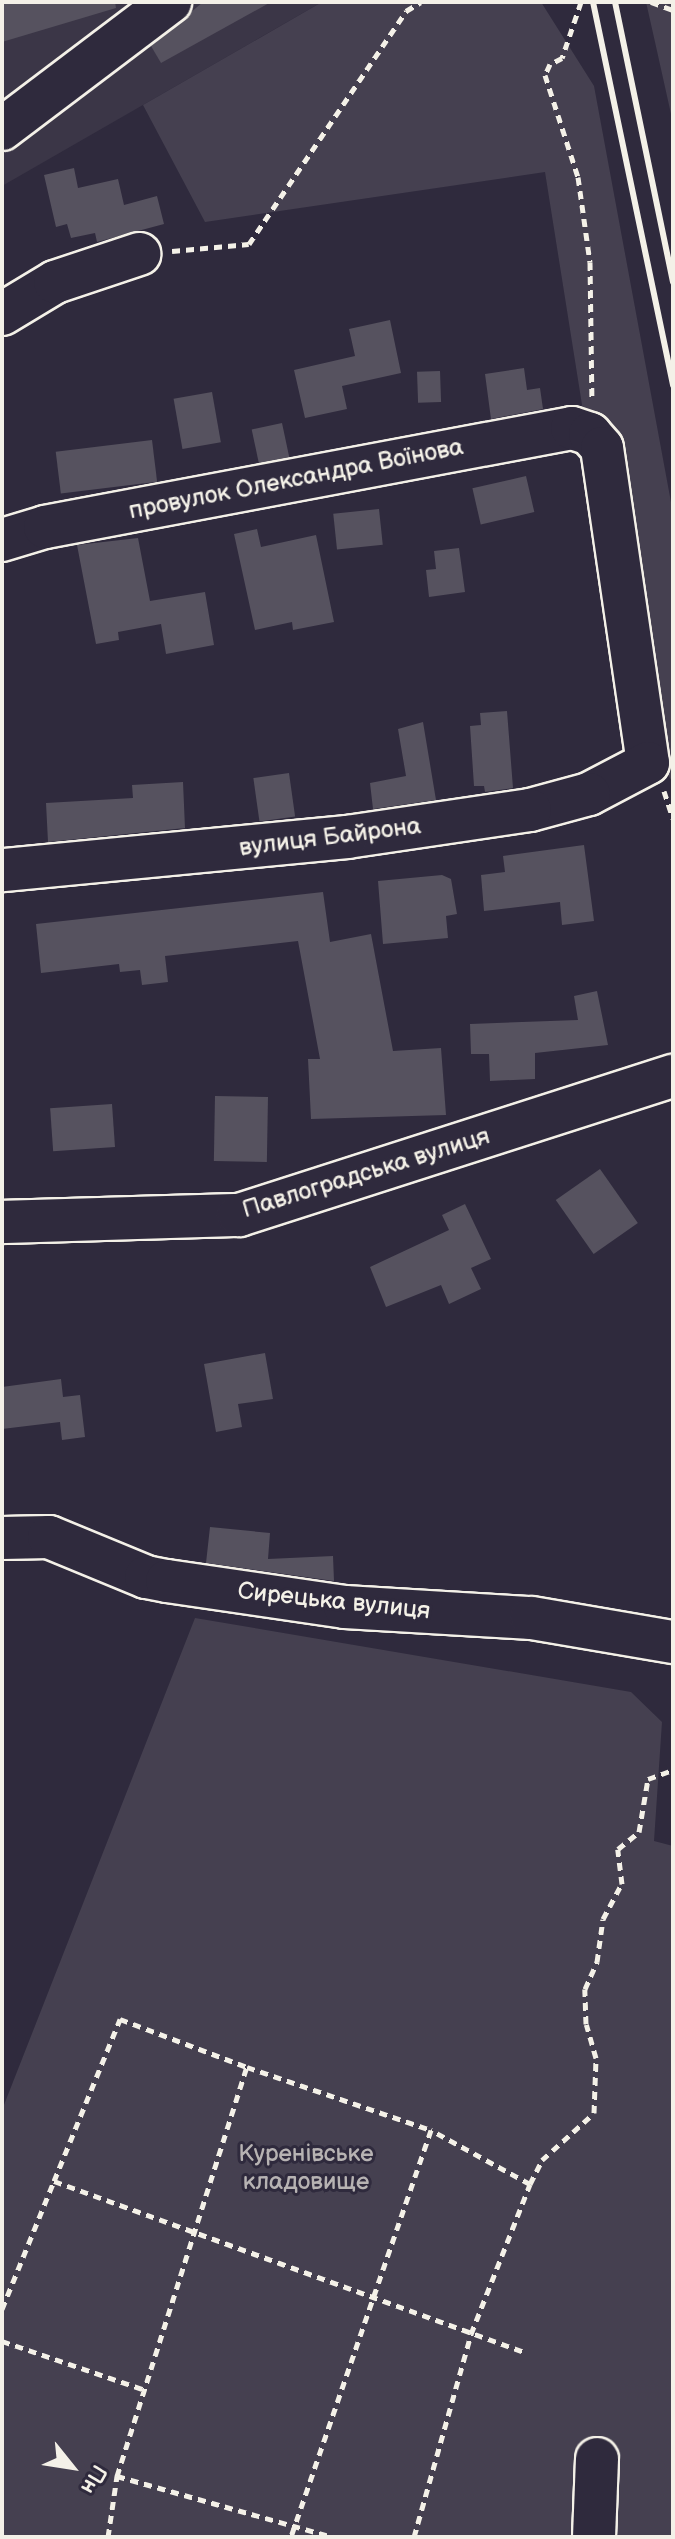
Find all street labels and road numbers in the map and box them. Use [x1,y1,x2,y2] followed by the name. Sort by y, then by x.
[126,432,466,526] street label: провулок Олександра Воїнова
[237,812,423,862] street label: вулиця Байрона
[239,1122,493,1224] street label: Павлоградська вулиця
[236,1577,432,1625] street label: Сирецька вулиця

